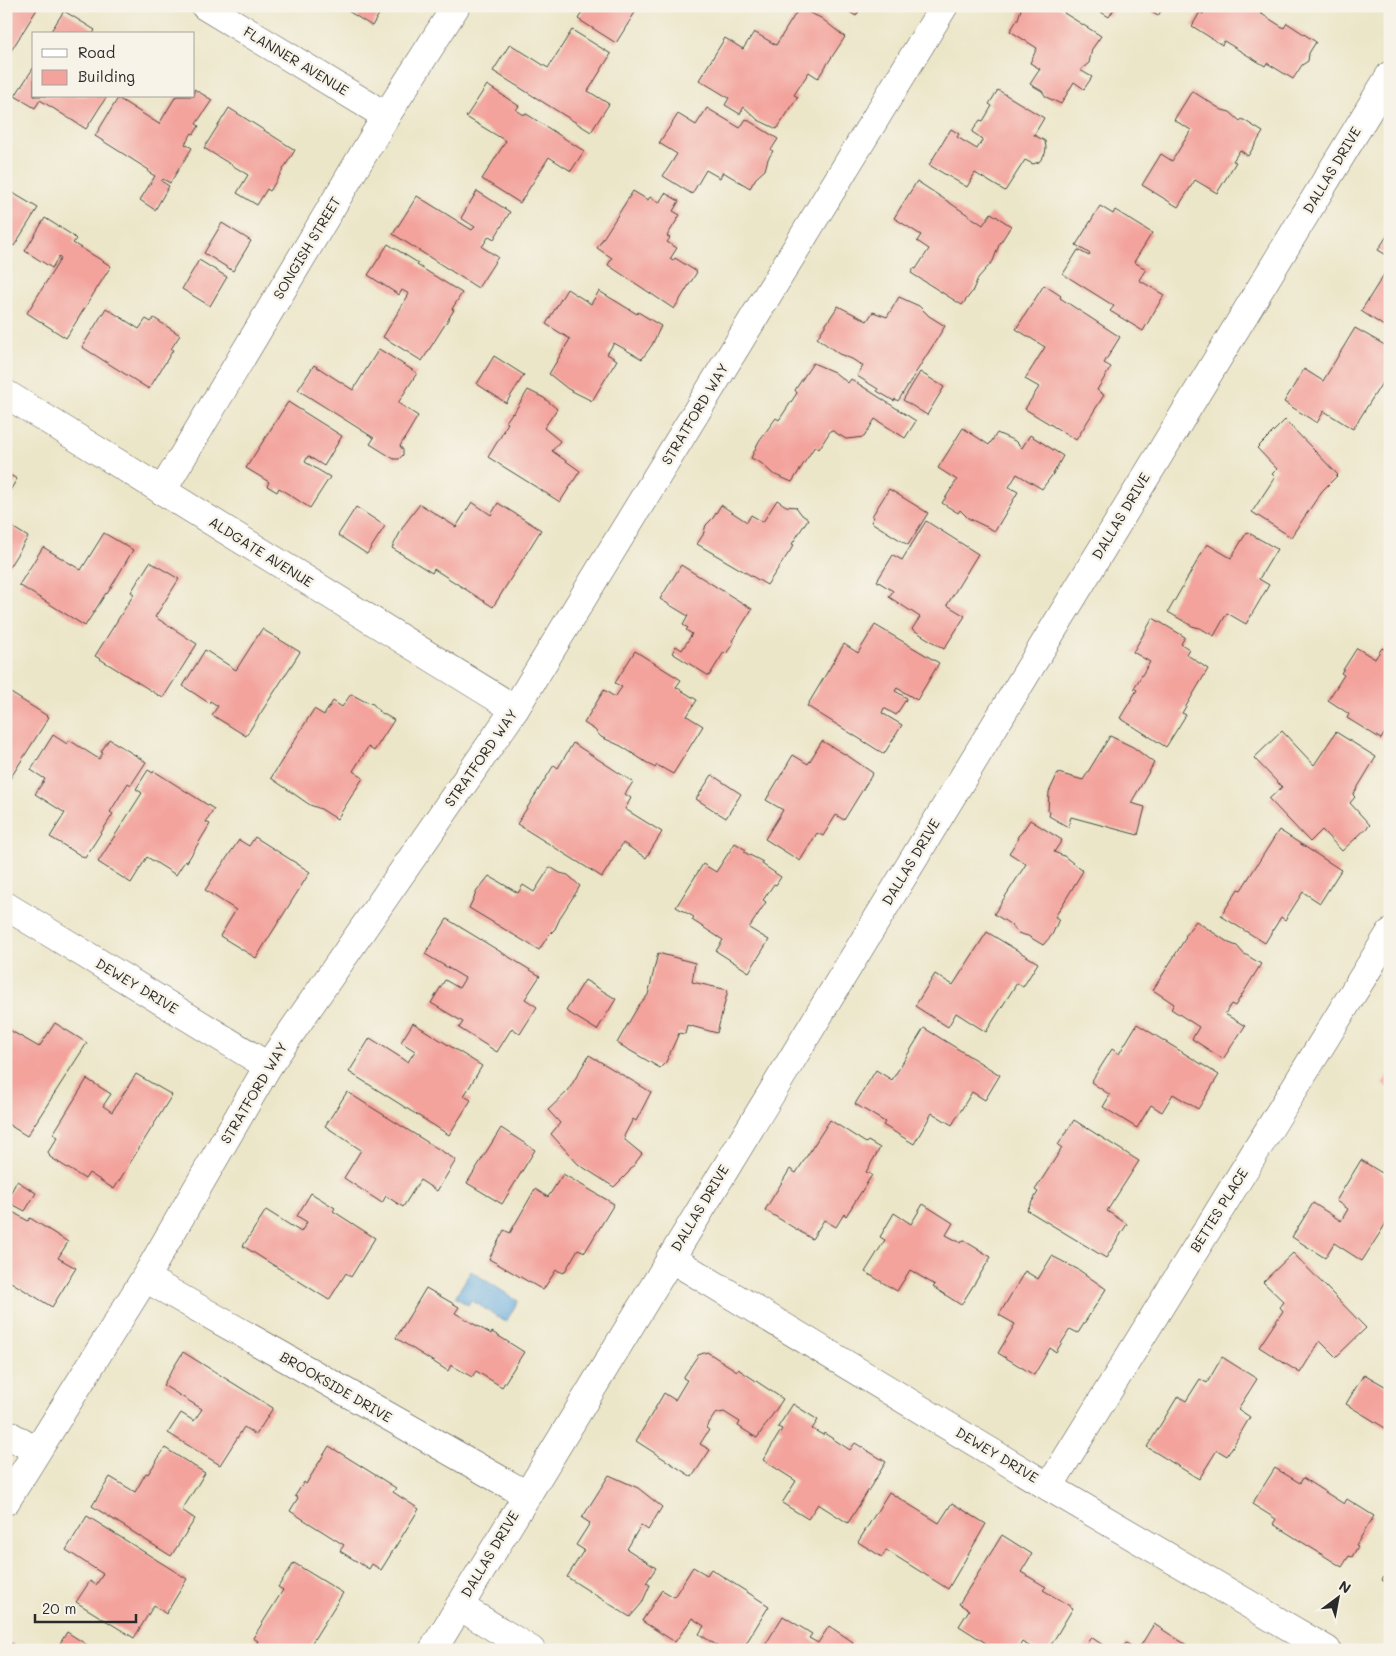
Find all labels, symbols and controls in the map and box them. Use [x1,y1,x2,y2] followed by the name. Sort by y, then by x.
[240,22,352,99] street label: FLANNER AVENUE
[32,32,195,98] legend
[78,42,115,62] text: Road
[78,66,135,86] text: Building
[1298,123,1365,217] street label: DALLAS DRIVE
[268,193,345,303] street label: SONGISH STREET
[657,359,732,468] street label: STRATFORD WAY
[1087,469,1154,563] street label: DALLAS DRIVE
[206,512,317,591] street label: ALDGATE AVENUE
[440,705,521,810] street label: STRATFORD WAY
[877,815,944,909] street label: DALLAS DRIVE
[92,953,182,1018] street label: DEWEY DRIVE
[216,1038,291,1147] street label: STRATFORD WAY
[666,1161,733,1255] street label: DALLAS DRIVE
[1185,1164,1252,1255] street label: BETTES PLACE
[277,1347,396,1426] street label: BROOKSIDE DRIVE
[952,1422,1042,1487] street label: DEWEY DRIVE
[456,1507,523,1601] street label: DALLAS DRIVE
[1314,1574,1364,1624] north arrow
[1336,1576,1355,1597] text: N
[35,1591,136,1623] scale bar
[42,1598,76,1618] text: 20 m

